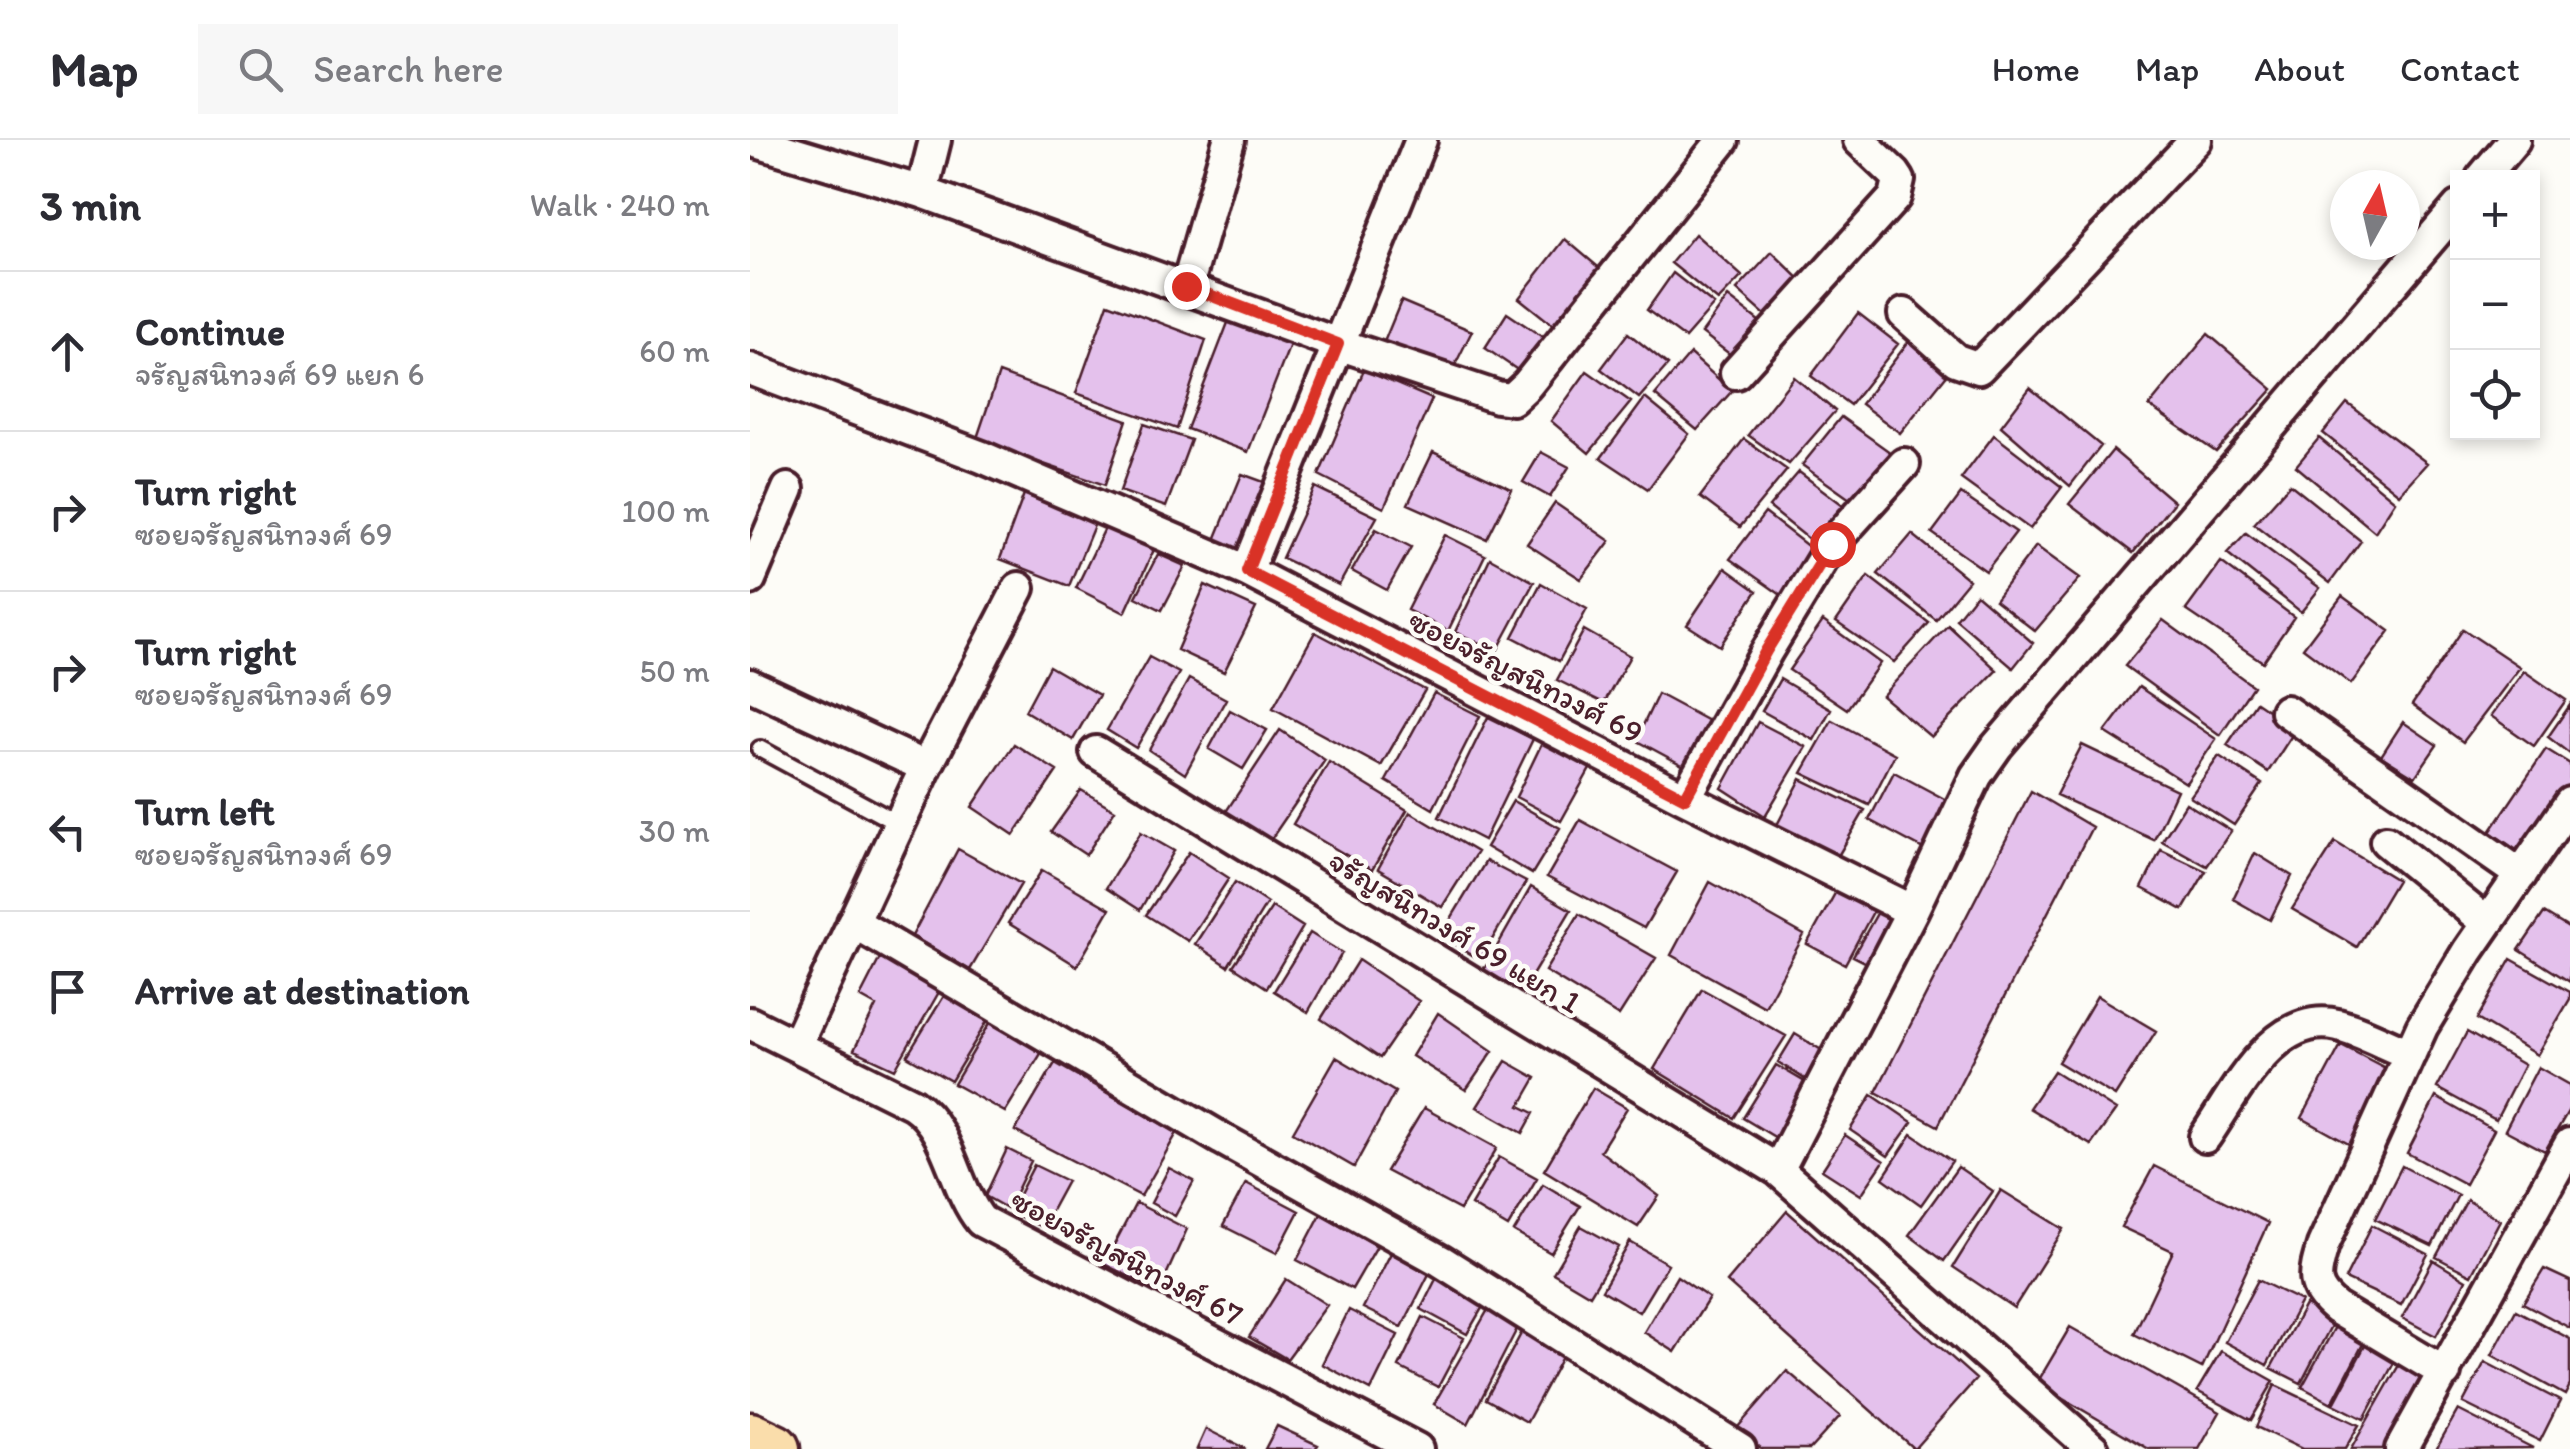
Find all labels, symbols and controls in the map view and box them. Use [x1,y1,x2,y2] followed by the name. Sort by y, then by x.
[198,24,898,114] search box
[50,40,138,98] text: Map
[233,42,288,97] icon: search
[313,46,504,92] text: Search here
[1992,48,2080,90] text: Home
[2135,48,2199,90] text: Map
[2254,48,2345,90] text: About
[2400,48,2520,90] text: Contact
[2330,170,2420,260] north arrow
[2450,170,2540,440] map controls
[2450,170,2540,260] button: +
[40,180,141,231] text: 3 min
[530,186,710,224] text: Walk · 240 m
[2450,260,2540,350] button: −
[1164,264,1210,310] route end
[135,309,285,355] text: Continue
[40,324,95,379] icon: ahead
[639,332,710,370] text: 60 m
[2450,350,2540,440] button: locate
[135,355,424,393] text: จรัญสนิทวงศ์ 69 แยก 6
[135,469,297,515] text: Turn right
[40,484,95,539] icon: right
[622,492,710,530] text: 100 m
[135,515,393,553] text: ซอยจรัญสนิทวงศ์ 69
[1810,522,1856,568] route start
[1403,601,1649,751] street label: ซอยจรัญสนิทวงศ์ 69
[135,629,297,675] text: Turn right
[40,644,95,699] icon: right
[639,652,710,690] text: 50 m
[135,675,393,713] text: ซอยจรัญสนิทวงศ์ 69
[135,789,275,835] text: Turn left
[40,804,95,859] icon: left
[639,812,710,850] text: 30 m
[135,835,393,873] text: ซอยจรัญสนิทวงศ์ 69
[1322,841,1588,1021] street label: จรัญสนิทวงศ์ 69 แยก 1
[40,964,95,1019] icon: arrive
[135,968,470,1014] text: Arrive at destination
[1005,1180,1249,1334] street label: ซอยจรัญสนิทวงศ์ 67

